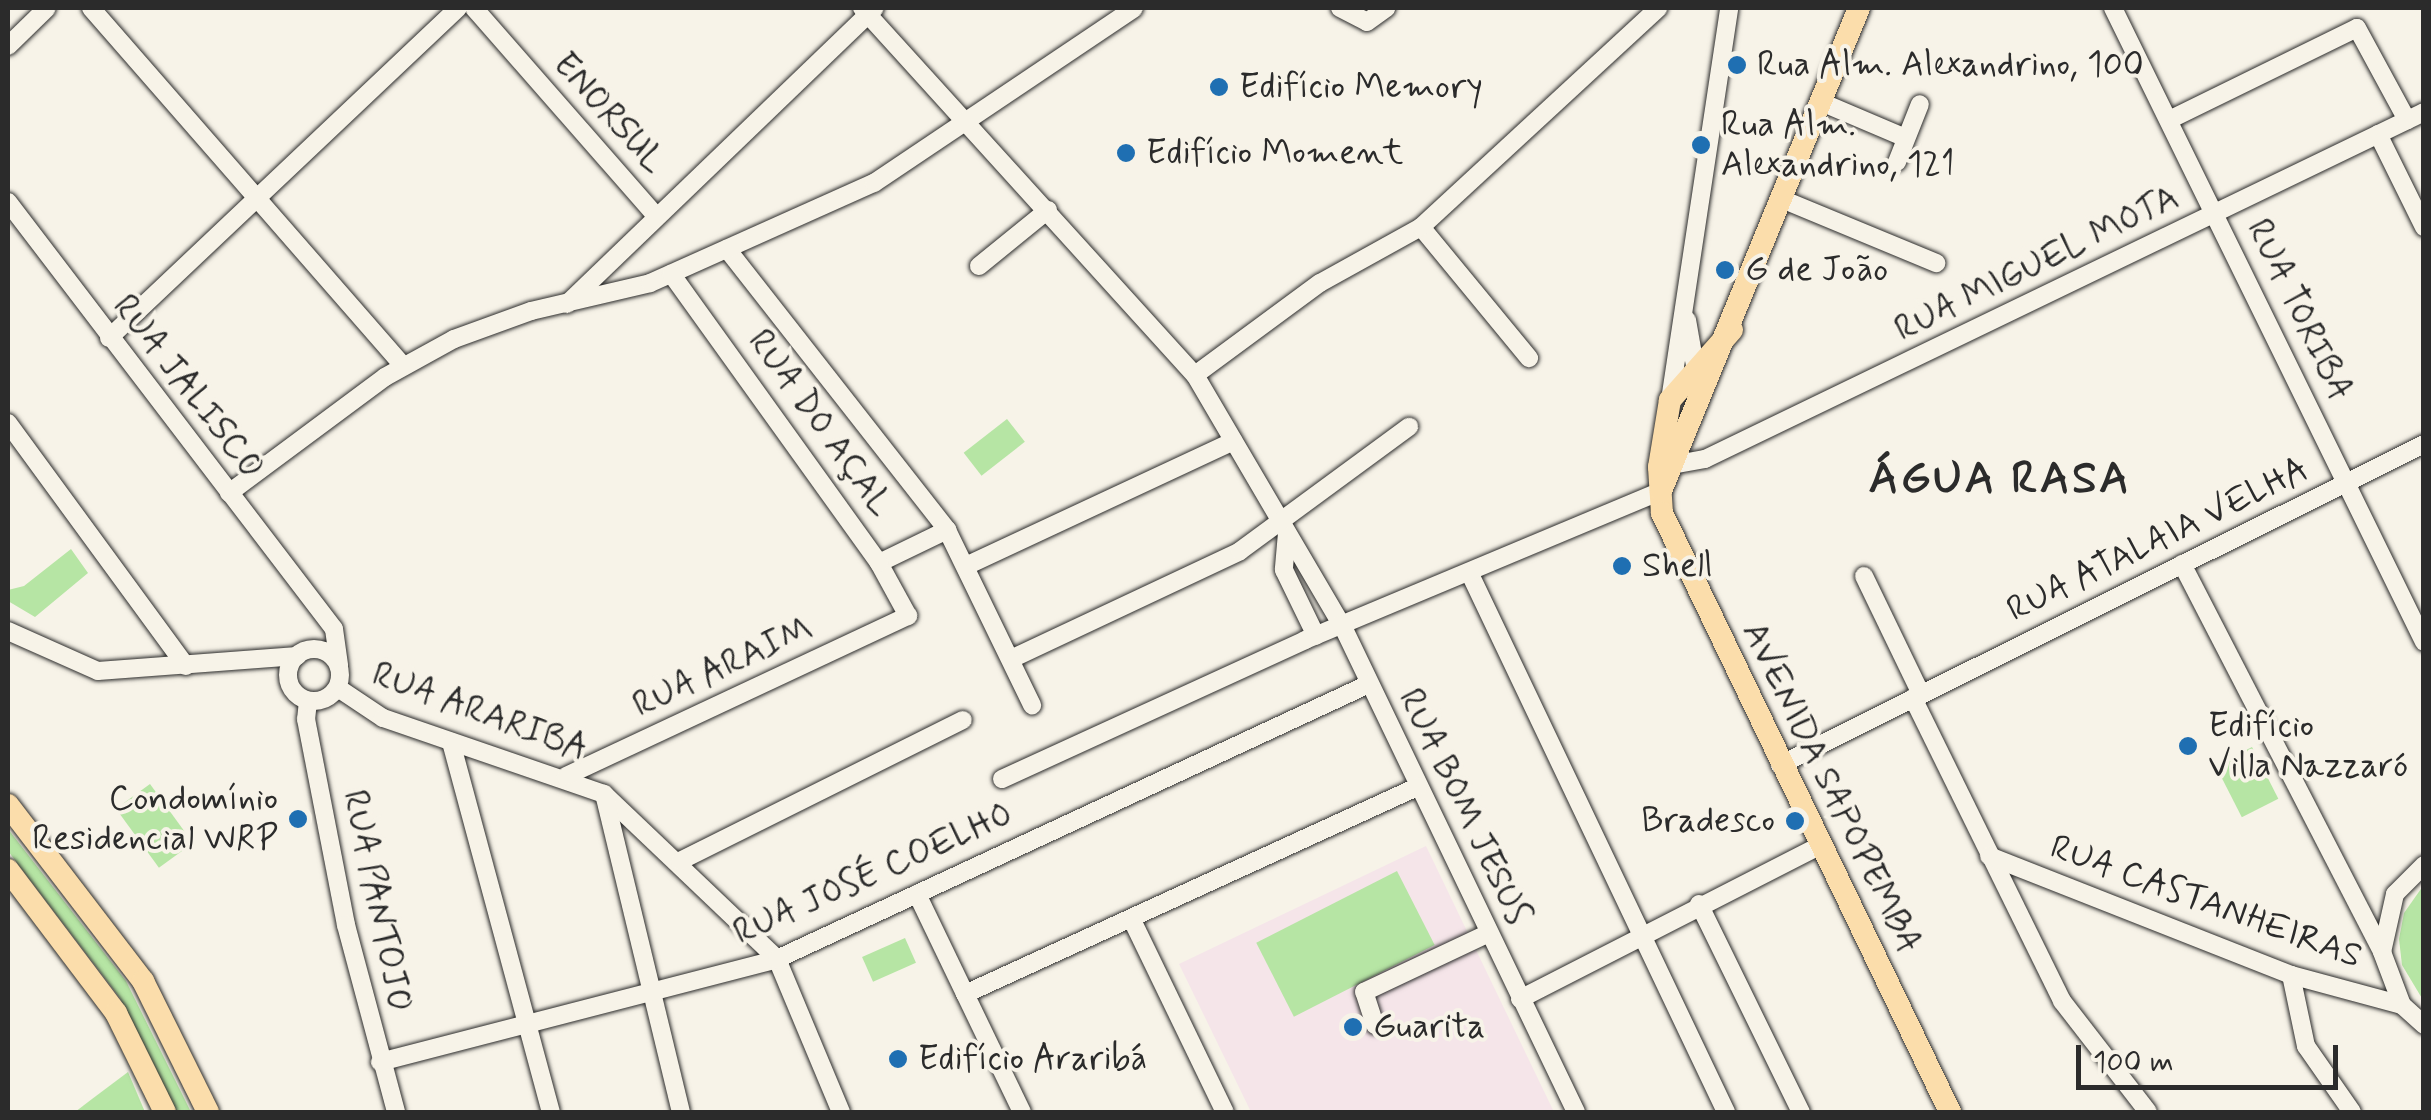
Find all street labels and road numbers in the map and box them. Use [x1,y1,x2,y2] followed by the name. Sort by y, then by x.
[544,44,674,182] street label: ENORSUL
[1886,176,2188,352] street label: RUA MIGUEL MOTA
[2236,210,2362,410] street label: RUA TORIBA
[103,286,273,488] street label: RUA JALISCO
[738,321,902,525] street label: RUA DO AÇAL
[1999,448,2317,632] street label: RUA ATALAIA VELHA
[631,609,815,725] street label: RUA ARAIM
[1732,614,1930,962] street label: AVENIDA SAPOPEMBA
[371,655,589,769] street label: RUA ARARIBA
[1387,680,1541,934] street label: RUA BOM JESUS
[333,786,421,1016] street label: RUA PANTOJO
[726,793,1020,955] street label: RUA JOSÉ COELHO
[2044,826,2368,978] street label: RUA CASTANHEIRAS

